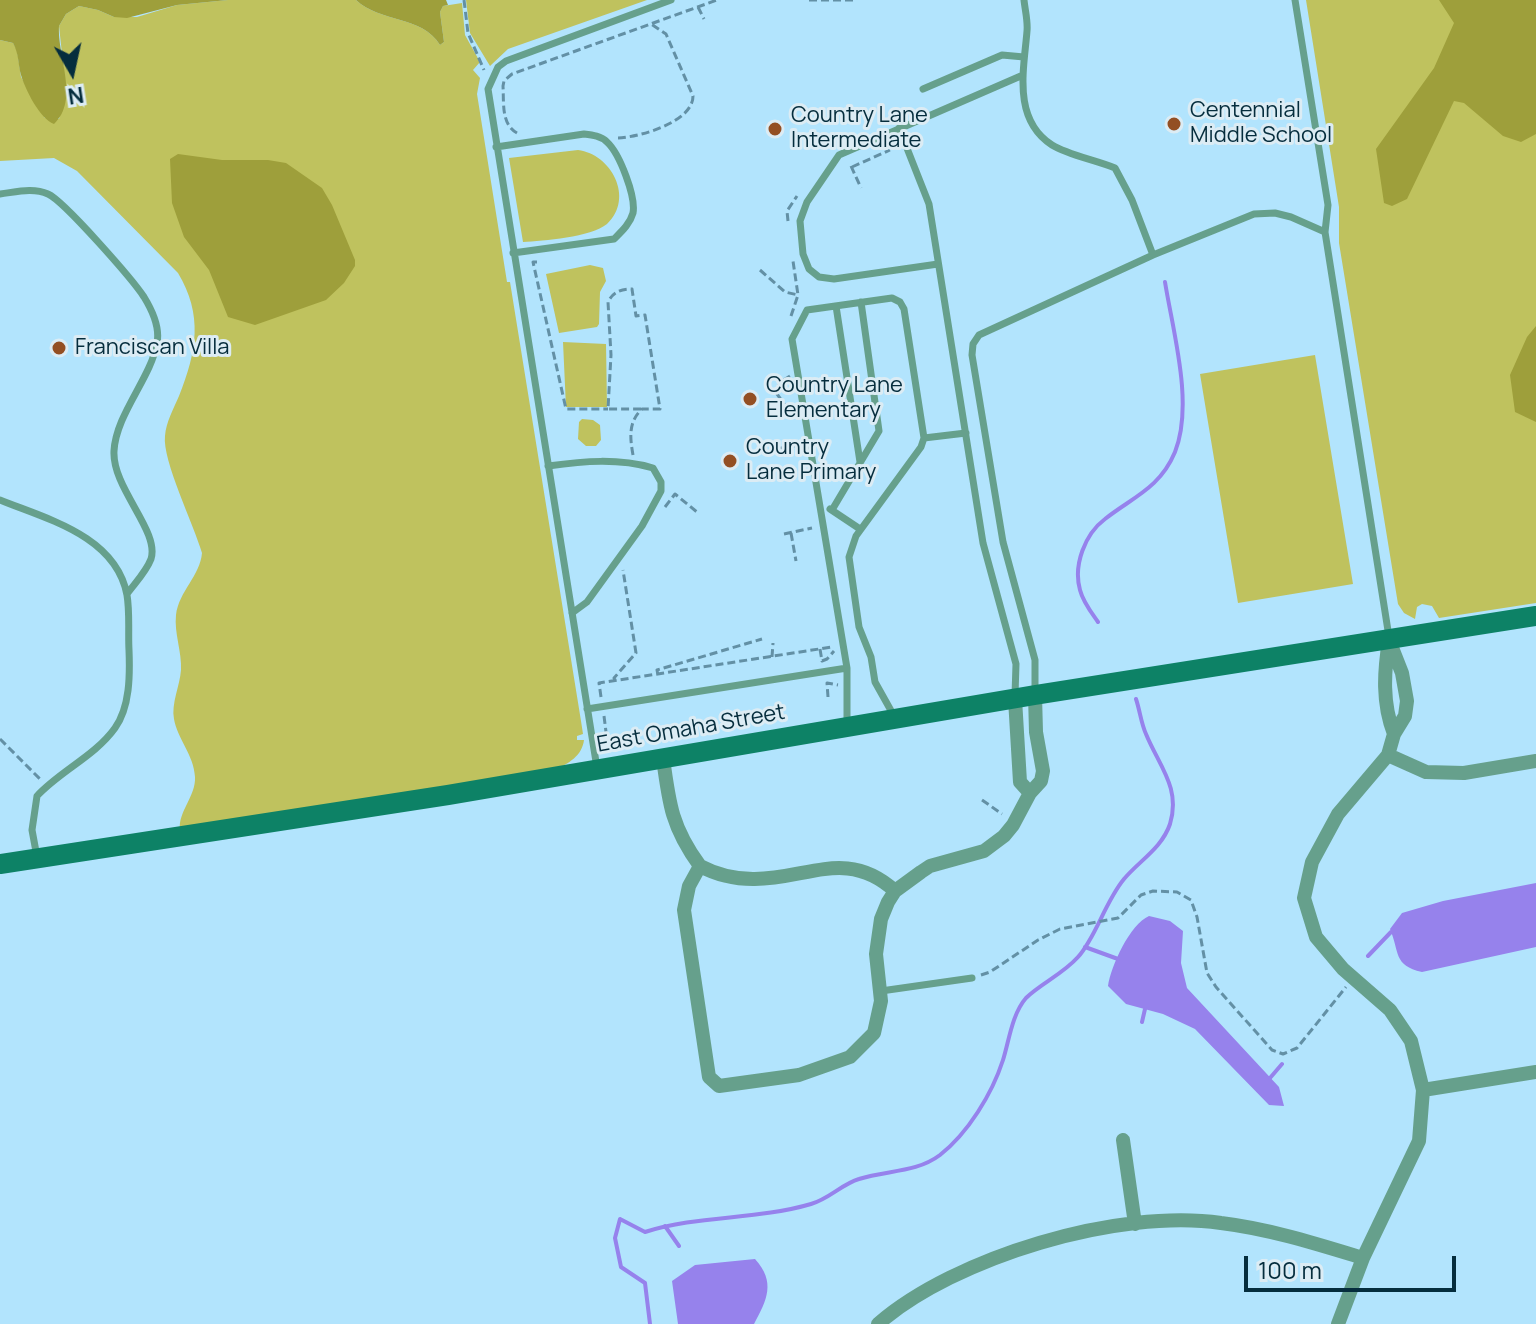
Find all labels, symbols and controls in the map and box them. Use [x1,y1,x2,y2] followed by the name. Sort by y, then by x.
[32,32,112,112] north arrow
[66,80,86,112] text: N
[1190,98,1332,150] place label: Centennial Middle School
[791,103,928,154] place label: Country Lane Intermediate
[1165,115,1183,133] marker: Centennial Middle School
[766,120,784,138] marker: Country Lane Intermediate
[75,335,230,361] place label: Franciscan Villa
[50,339,68,357] marker: Franciscan Villa
[766,373,903,424] place label: Country Lane Elementary
[741,390,759,408] marker: Country Lane Elementary
[746,435,876,486] place label: Country Lane Primary
[721,452,739,470] marker: Country Lane Primary
[595,699,787,759] street label: East Omaha Street
[1248,1240,1460,1290] scale bar
[1258,1253,1322,1286] text: 100 m

